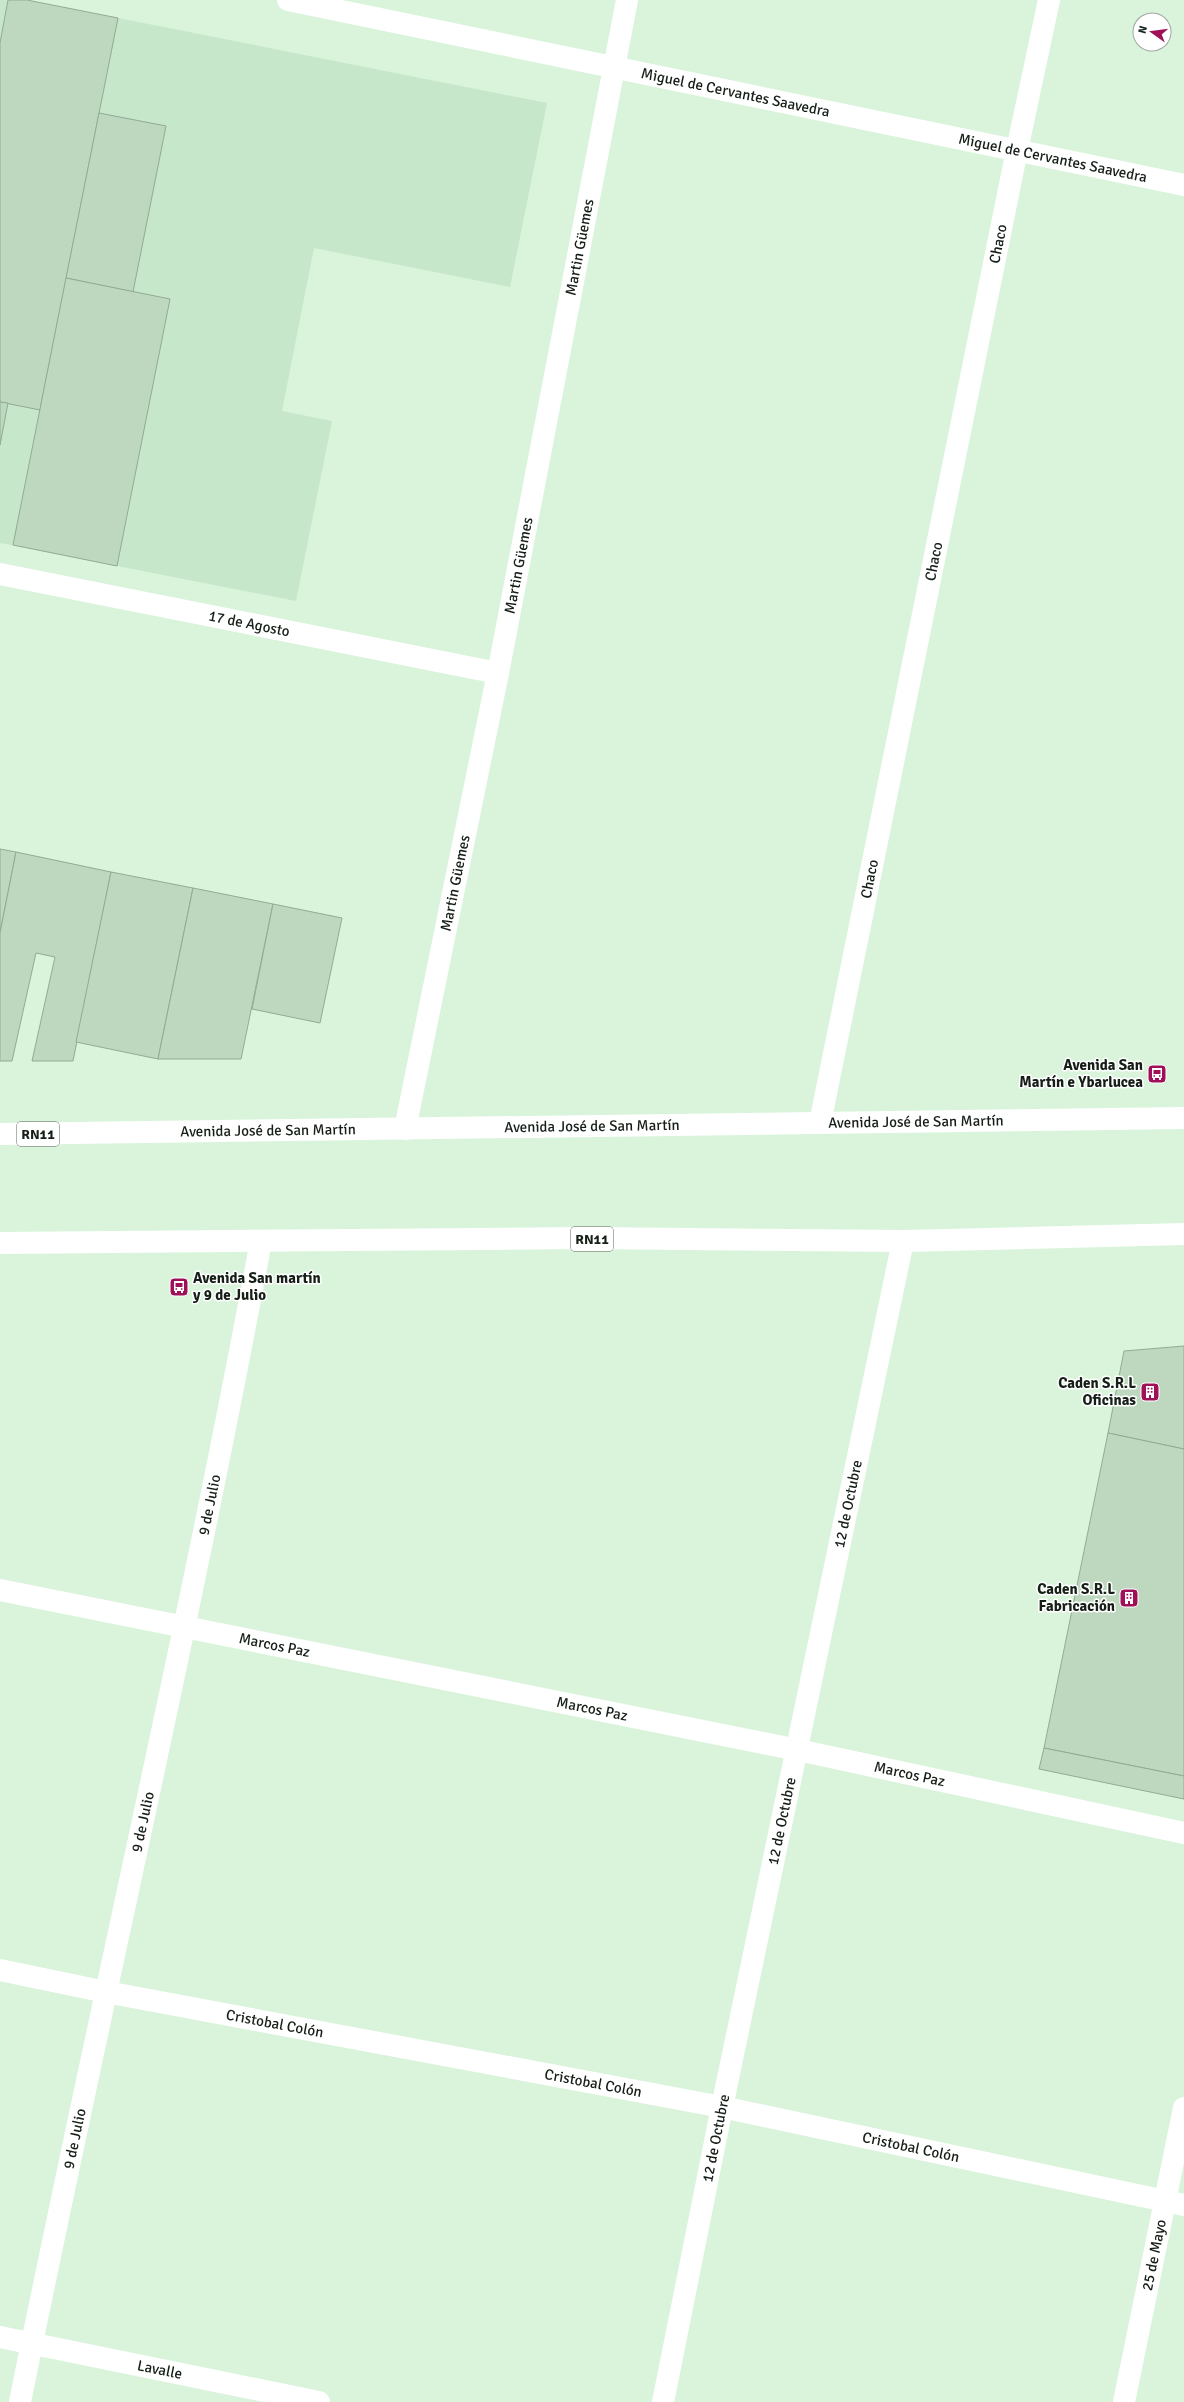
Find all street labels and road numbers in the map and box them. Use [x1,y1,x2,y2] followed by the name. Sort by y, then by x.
[640,64,832,121] street label: Miguel de Cervantes Saavedra
[957,130,1149,186] street label: Miguel de Cervantes Saavedra
[562,197,598,297] street label: Martin Güemes
[985,222,1011,265] street label: Chaco
[501,515,537,615] street label: Martin Güemes
[921,540,946,583] street label: Chaco
[207,607,292,640] street label: 17 de Agosto
[437,833,474,933] street label: Martin Güemes
[857,858,882,900] street label: Chaco
[828,1111,1004,1132] street label: Avenida José de San Martín
[504,1116,680,1136] street label: Avenida José de San Martín
[180,1120,356,1141] street label: Avenida José de San Martín
[17,1122,59,1146] road number: RN11
[571,1227,613,1251] road number: RN11
[830,1458,866,1549] street label: 12 de Octubre
[195,1473,224,1537] street label: 9 de Julio
[237,1629,312,1661] street label: Marcos Paz
[555,1693,630,1725] street label: Marcos Paz
[872,1758,947,1790] street label: Marcos Paz
[764,1775,800,1867] street label: 12 de Octubre
[128,1790,158,1854] street label: 9 de Julio
[225,2006,325,2041] street label: Cristobal Colón
[543,2065,644,2101] street label: Cristobal Colón
[698,2093,733,2184] street label: 12 de Octubre
[60,2107,90,2171] street label: 9 de Julio
[861,2128,961,2166] street label: Cristobal Colón
[1138,2218,1170,2292] street label: 25 de Mayo
[136,2356,184,2383] street label: Lavalle

